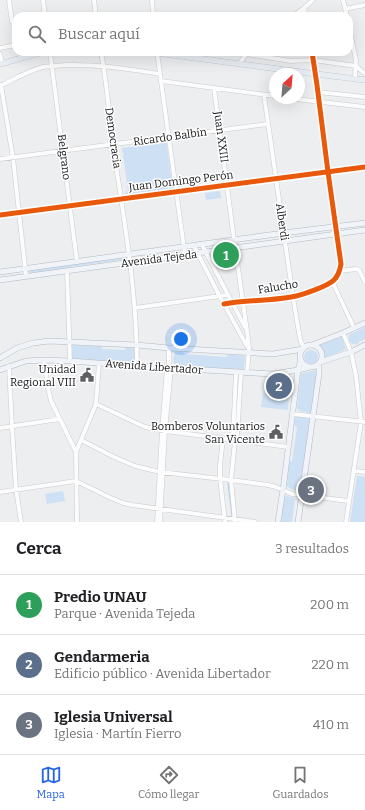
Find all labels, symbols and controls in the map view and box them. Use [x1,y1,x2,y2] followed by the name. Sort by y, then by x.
[12,12,353,56] search box
[26,23,48,45] icon: search
[58,25,140,43] text: Buscar aquí
[269,68,305,104] north arrow
[102,107,124,169] street label: Democracia
[211,109,231,164] street label: Juan XXIII
[132,125,208,149] street label: Ricardo Balbín
[55,133,73,181] street label: Belgrano
[127,168,234,194] street label: Juan Domingo Perón
[273,202,291,242] street label: Alberdi
[213,240,239,270] pin: 1
[120,248,198,270] street label: Avenida Tejeda
[257,277,299,297] street label: Falucho
[171,329,191,349] your location
[105,357,203,377] street label: Avenida Libertador
[10,363,76,389] place label: Unidad Regional VIII
[79,367,95,383] public building icon: Unidad Regional VIII
[266,371,292,401] pin: 2
[151,420,265,446] place label: Bomberos Voluntarios San Vicente
[268,424,284,440] public building icon: Bomberos Voluntarios San Vicente
[298,475,324,505] pin: 3
[16,538,61,559] text: Cerca
[275,541,349,556] text: 3 resultados
[54,588,147,606] text: Predio UNAU
[26,597,32,612] text: 1
[310,597,349,612] text: 200 m
[54,606,195,621] text: Parque · Avenida Tejeda
[54,648,150,666] text: Gendarmeria
[25,657,33,672] text: 2
[312,657,349,672] text: 220 m
[54,666,271,681] text: Edificio público · Avenida Libertador
[54,708,173,726] text: Iglesia Universal
[25,717,33,732] text: 3
[313,717,349,732] text: 410 m
[54,726,181,741] text: Iglesia · Martín Fierro
[37,764,65,801] tab: Mapa
[138,764,199,801] tab: Cómo llegar
[273,764,328,801] tab: Guardados

